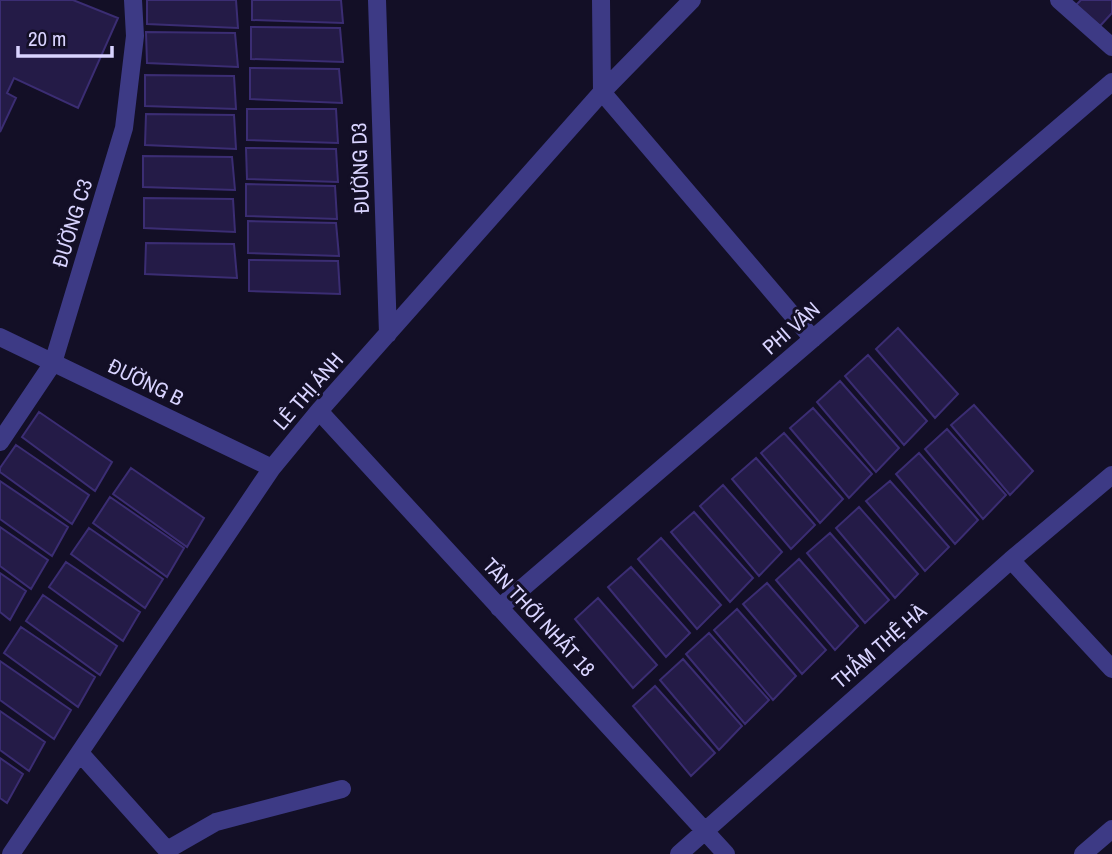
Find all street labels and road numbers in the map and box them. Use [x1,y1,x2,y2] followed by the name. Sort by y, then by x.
[344,122,376,214] street label: ĐƯỜNG D3
[45,175,99,271] street label: ĐƯỜNG C3
[756,295,826,361] street label: PHI VÂN
[266,346,350,436] street label: LÊ THỊ ÁNH
[104,351,188,413] street label: ĐƯỜNG B
[476,551,602,683] street label: TÂN THỚI NHẤT 18
[826,597,933,695] street label: THẨM THỆ HÀ

